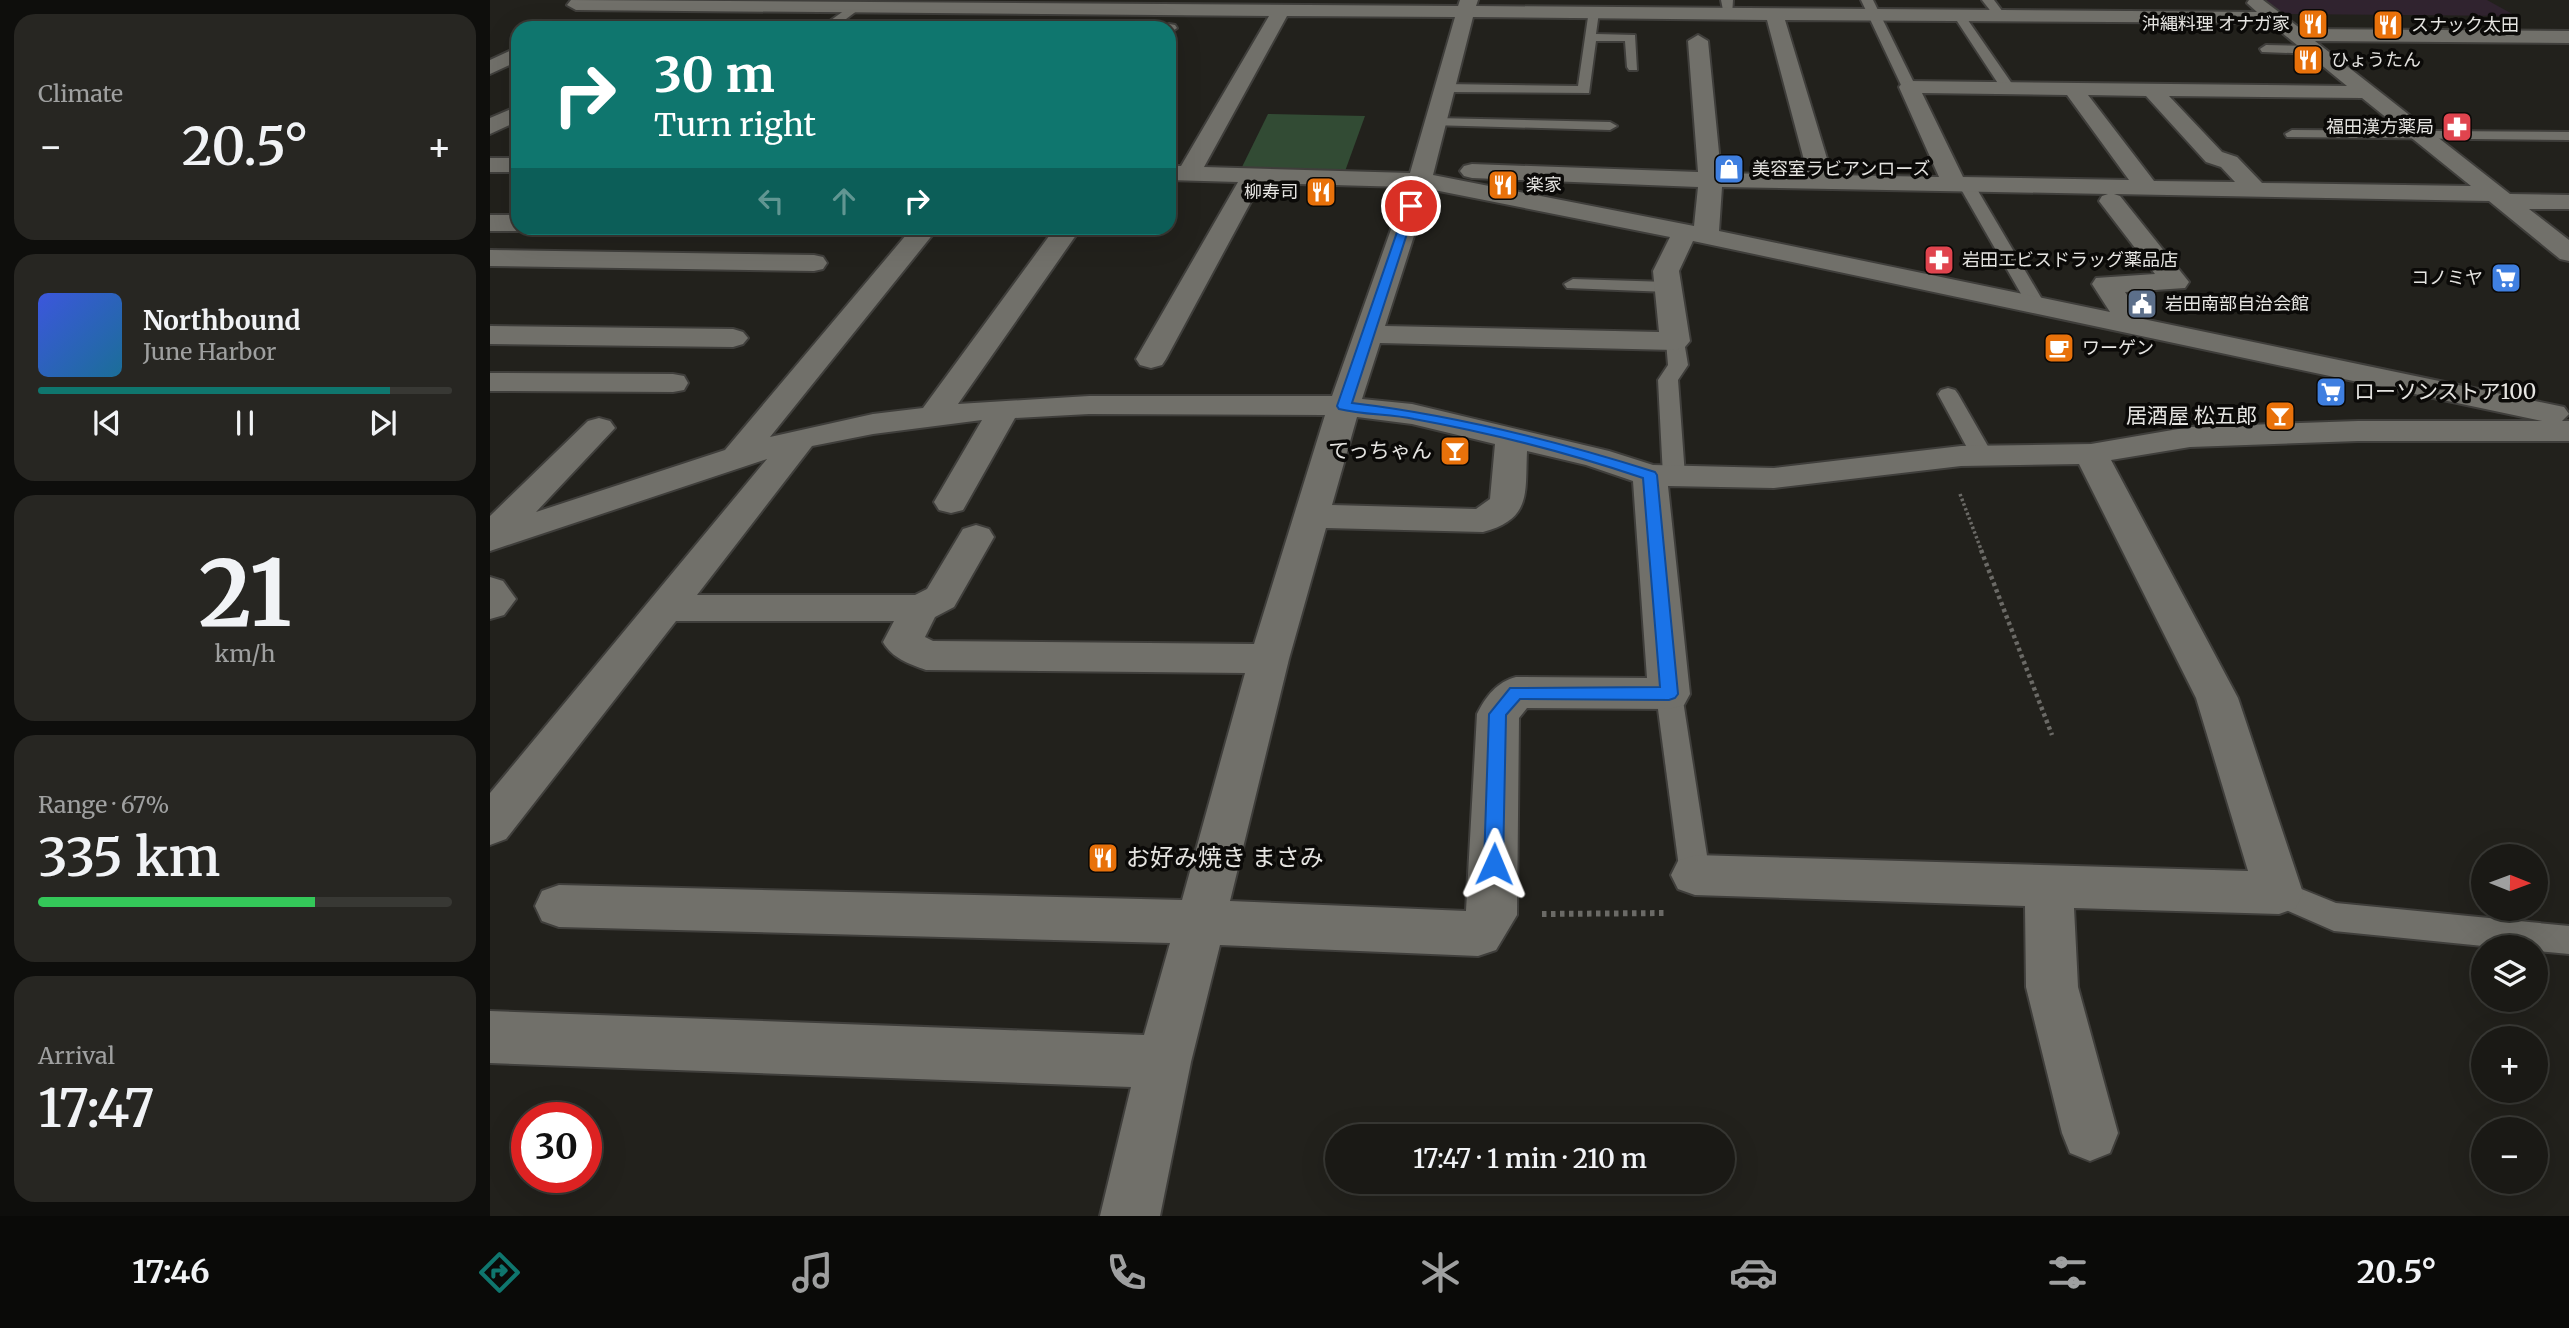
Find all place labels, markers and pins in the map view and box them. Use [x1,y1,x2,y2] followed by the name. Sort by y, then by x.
[2296,7,2330,41] restaurant icon: 沖縄料理 オナガ家
[2371,8,2405,42] restaurant icon: スナック太田
[2142,12,2290,35] place label: 沖縄料理 オナガ家
[2411,13,2519,36] place label: スナック太田
[2291,43,2325,77] restaurant icon: ひょうたん
[2331,48,2421,71] place label: ひょうたん
[2440,110,2474,144] pharmacy icon: 福田漢方薬局
[2326,115,2434,138] place label: 福田漢方薬局
[1712,152,1746,186] shop icon: 美容室ラビアンローズ
[1752,157,1930,180] place label: 美容室ラビアンローズ
[1486,168,1520,202] restaurant icon: 楽家
[1526,173,1562,196] place label: 楽家
[1304,175,1338,209] restaurant icon: 柳寿司
[1381,176,1441,236] pin
[1244,180,1298,203] place label: 柳寿司
[1922,243,1956,277] pharmacy icon: 岩田エビスドラッグ薬品店
[1962,248,2178,271] place label: 岩田エビスドラッグ薬品店
[2489,261,2523,295] supermarket icon: コノミヤ
[2411,266,2483,289] place label: コノミヤ
[2125,287,2159,321] public building icon: 岩田南部自治会館
[2165,292,2309,315] place label: 岩田南部自治会館
[2042,331,2076,365] cafe icon: ワーゲン
[2082,336,2154,359] place label: ワーゲン
[2314,375,2348,409] supermarket icon: ローソンストア100
[2354,378,2536,405] place label: ローソンストア100
[2263,399,2297,433] bar icon: 居酒屋 松五郎
[2126,402,2257,429] place label: 居酒屋 松五郎
[1438,434,1472,468] bar icon: てっちゃん
[1328,437,1432,464] place label: てっちゃん
[1086,841,1120,875] restaurant icon: お好み焼き まさみ
[1126,842,1324,873] place label: お好み焼き まさみ

